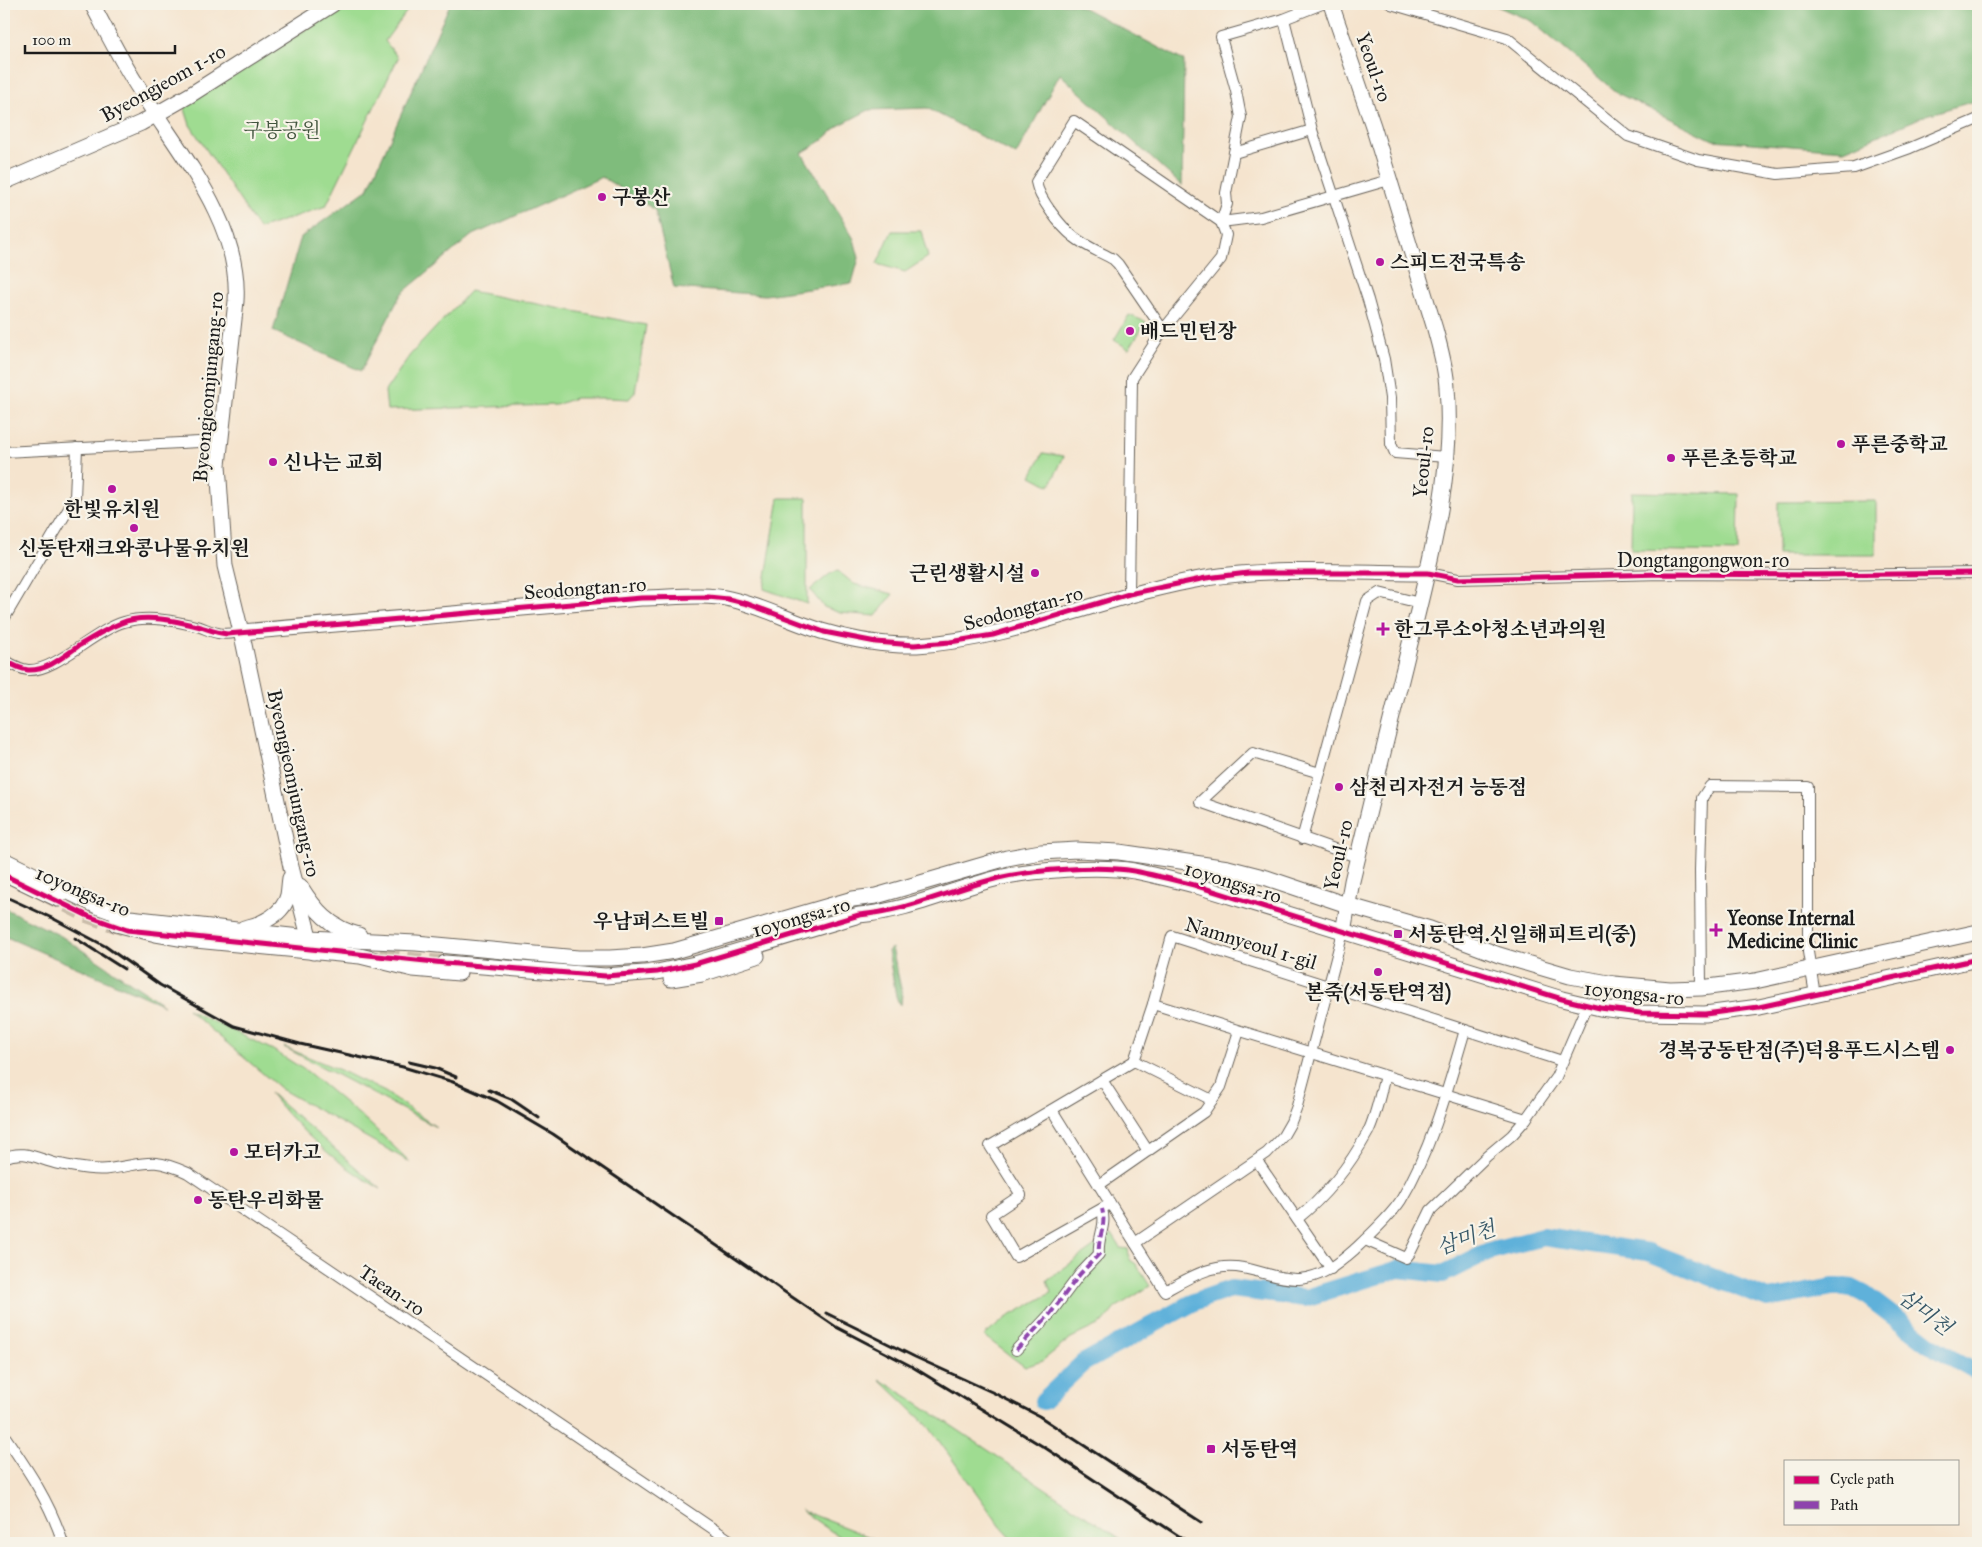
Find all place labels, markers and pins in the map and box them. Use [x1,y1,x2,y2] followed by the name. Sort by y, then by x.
[612,185,671,209] place label: 구봉산
[596,191,608,203] marker: 구봉산
[1390,250,1525,274] place label: 스피드전국특송
[1374,256,1386,268] marker: 스피드전국특송
[1140,319,1237,343] place label: 배드민턴장
[1124,325,1136,337] marker: 배드민턴장
[1851,432,1948,456] place label: 푸른중학교
[1835,438,1847,450] marker: 푸른중학교
[1681,446,1798,470] place label: 푸른초등학교
[283,450,384,474] place label: 신나는 교회
[1665,452,1677,464] marker: 푸른초등학교
[267,456,279,468] marker: 신나는 교회
[106,483,118,495] marker: 한빛유치원
[64,497,160,521] place label: 한빛유치원
[128,522,140,534] marker: 신동탄재크와콩나물유치원
[18,536,250,560] place label: 신동탄재크와콩나물유치원
[909,561,1025,585] place label: 근린생활시설
[1029,567,1041,579] marker: 근린생활시설
[1394,617,1607,641] place label: 한그루소아청소년과의원
[1376,622,1390,636] marker: 한그루소아청소년과의원
[1349,775,1527,799] place label: 삼천리자전거 능동점
[1333,781,1345,793] marker: 삼천리자전거 능동점
[1726,906,1858,953] place label: Yeonse Internal Medicine Clinic
[593,909,709,933] place label: 우남퍼스트빌
[713,915,725,927] marker: 우남퍼스트빌
[1408,922,1636,947] place label: 서동탄역.신일해피트리(중)
[1709,923,1723,937] marker: Yeonse Internal Medicine Clinic
[1392,928,1404,940] marker: 서동탄역.신일해피트리(중)
[1372,966,1384,978] marker: 본죽(서동탄역점)
[1305,980,1451,1005] place label: 본죽(서동탄역점)
[1658,1038,1940,1063] place label: 경복궁동탄점(주)덕용푸드시스템
[1944,1044,1956,1056] marker: 경복궁동탄점(주)덕용푸드시스템
[244,1140,321,1164] place label: 모터카고
[228,1146,240,1158] marker: 모터카고
[208,1188,324,1212] place label: 동탄우리화물
[192,1194,204,1206] marker: 동탄우리화물
[1221,1437,1298,1461] place label: 서동탄역
[1205,1443,1217,1455] marker: 서동탄역

